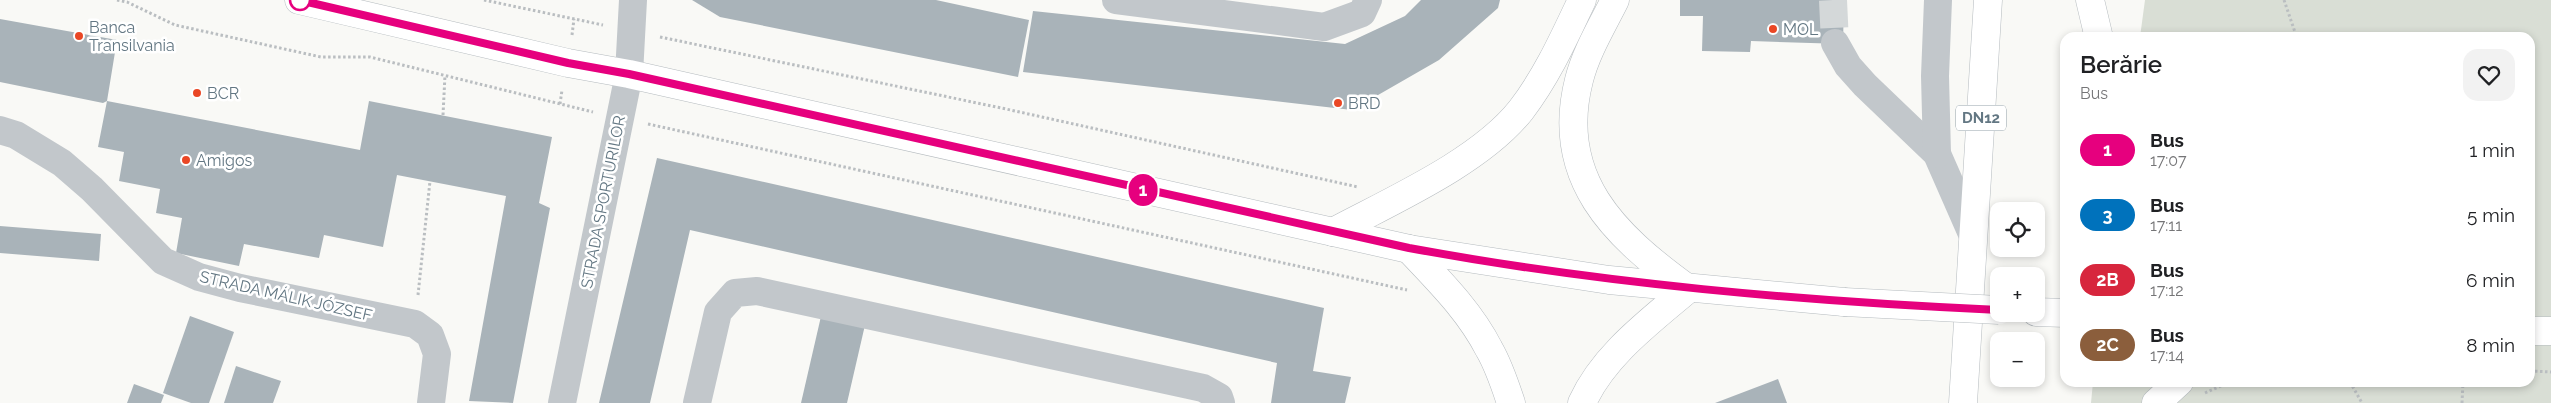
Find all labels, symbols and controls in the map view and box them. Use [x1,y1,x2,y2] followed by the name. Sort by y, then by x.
[289,0,311,11] unlabelled marker
[89,18,175,55] place label: Banca Transilvania
[1783,20,1819,39] place label: MOL
[1767,23,1779,35] marker: MOL
[73,30,85,42] marker: Banca Transilvania
[2463,49,2515,101] button: heart
[2080,50,2162,79] text: Berărie
[207,84,239,103] place label: BCR
[2080,84,2108,103] text: Bus
[191,87,203,99] marker: BCR
[1348,94,1381,113] place label: BRD
[1332,97,1344,109] marker: BRD
[1956,106,2006,130] road number: DN12
[577,114,629,290] street label: STRADA SPORTURILOR
[2150,129,2184,151] text: Bus
[2103,139,2112,160] text: 1
[2469,139,2515,161] text: 1 min
[196,151,252,170] place label: Amigos
[2150,151,2187,170] text: 17:07
[180,154,192,166] marker: Amigos
[1127,174,1159,206] line badge: 1
[1139,179,1147,200] text: 1
[2150,194,2184,216] text: Bus
[1990,202,2045,387] map controls
[1990,202,2045,257] button: locate
[2102,204,2113,225] text: 3
[2467,204,2515,226] text: 5 min
[2150,216,2182,235] text: 17:11
[2150,259,2184,281] text: Bus
[198,266,374,325] street label: STRADA MÁLIK JÓZSEF
[1990,267,2045,322] button: +
[2096,269,2119,290] text: 2B
[2466,269,2515,291] text: 6 min
[2150,281,2184,300] text: 17:12
[2150,324,2184,346] text: Bus
[1990,332,2045,387] button: −
[2096,334,2119,355] text: 2C
[2466,334,2515,356] text: 8 min
[2150,346,2184,365] text: 17:14

